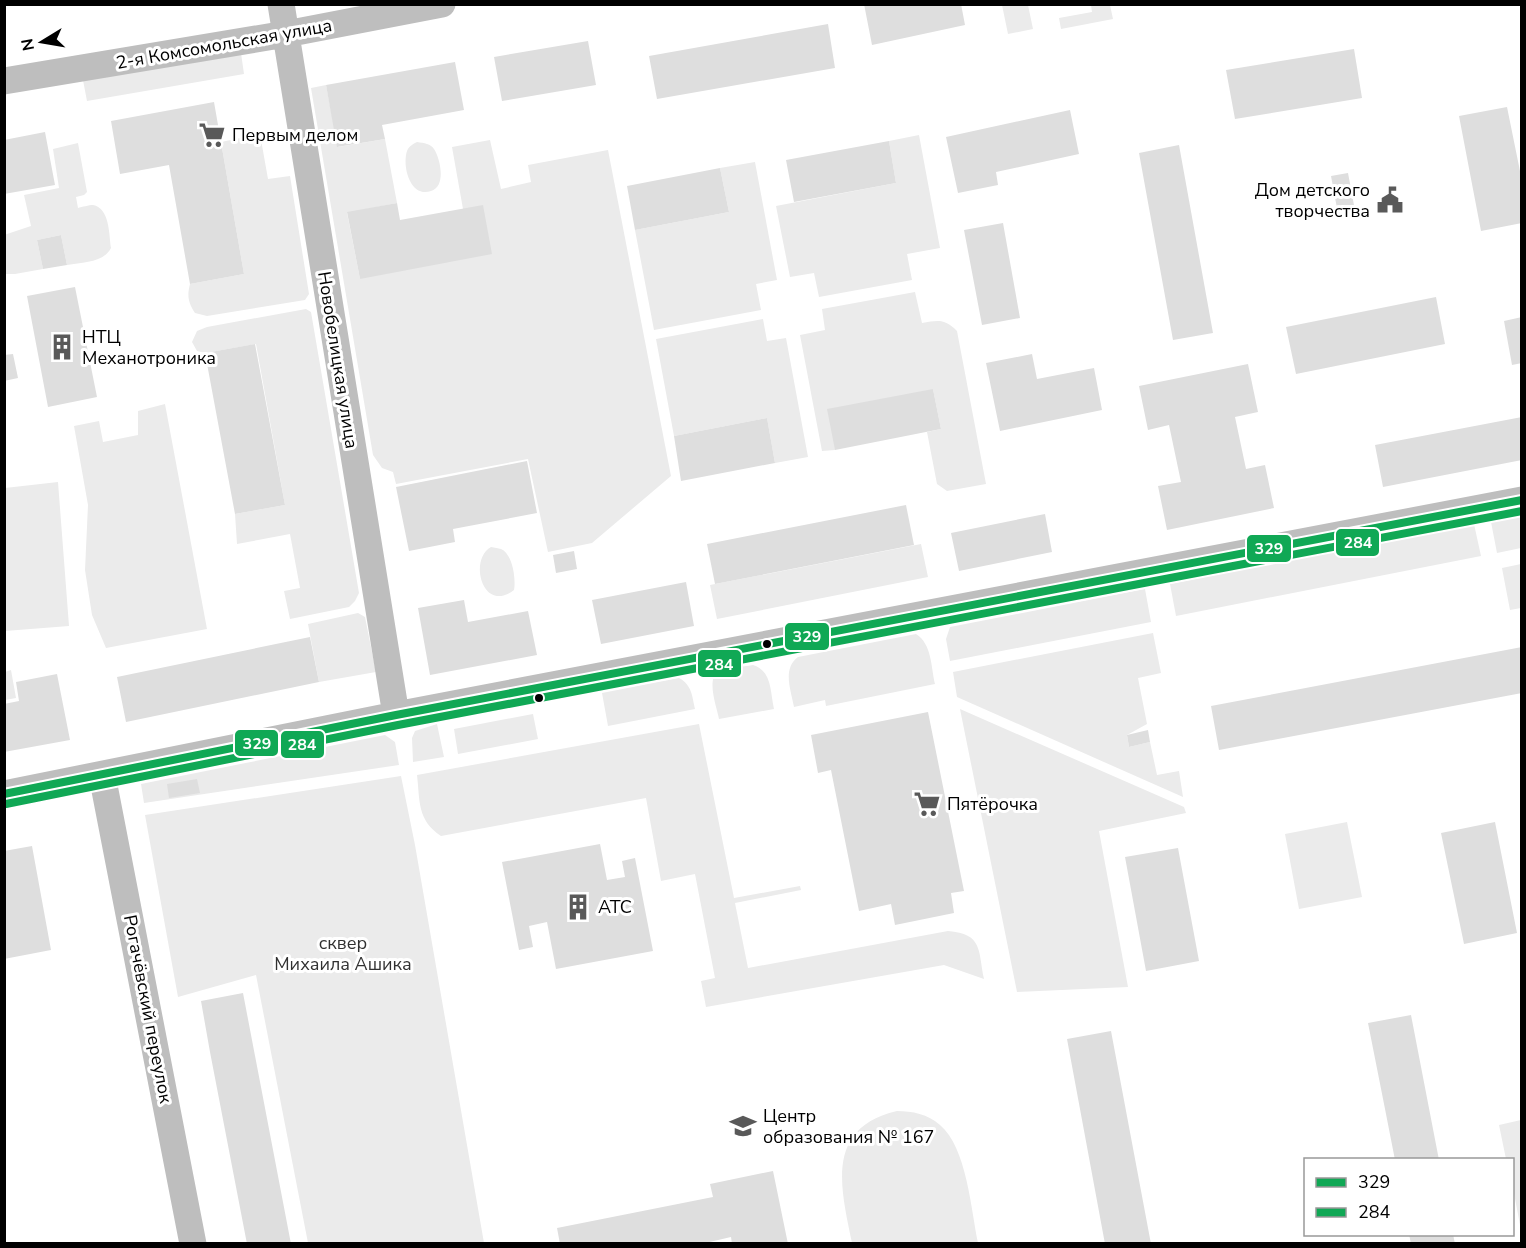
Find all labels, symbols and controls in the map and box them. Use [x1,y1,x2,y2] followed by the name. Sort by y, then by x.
[12,12,72,72] north arrow
[114,13,334,75] street label: 2-я Комсомольская улица
[16,37,40,53] text: N
[197,120,227,150] supermarket icon: Первым делом
[232,123,358,147] place label: Первым делом
[1255,178,1370,223] place label: Дом детского творчества
[1375,185,1405,215] public building icon: Дом детского творчества
[312,270,364,450] street label: Новобелицкая улица
[82,325,216,370] place label: НТЦ Механотроника
[47,332,77,362] building icon: НТЦ Механотроника
[1335,528,1380,557] line badge: 284
[1344,532,1373,554] text: 284
[1246,534,1292,563] line badge: 329
[1255,538,1283,560] text: 329
[784,622,830,651] line badge: 329
[793,626,821,648] text: 329
[761,638,773,650] unlabelled marker
[697,649,742,678] line badge: 284
[705,654,734,676] text: 284
[533,692,545,704] unlabelled marker
[234,729,279,757] line badge: 329
[280,730,325,759] line badge: 284
[243,733,271,755] text: 329
[288,734,317,756] text: 284
[912,789,942,819] supermarket icon: Пятёрочка
[947,792,1038,816] place label: Пятёрочка
[563,892,593,922] building icon: АТС
[598,895,632,919] place label: АТС
[118,913,178,1106] street label: Рогачёвский переулок
[274,931,412,976] park label: сквер Михаила Ашика
[763,1104,934,1149] place label: Центр образования № 167
[728,1111,758,1141] school or university icon: Центр образования № 167
[1304,1158,1514,1236] legend
[1358,1170,1390,1194] text: 329
[1358,1200,1391,1224] text: 284

